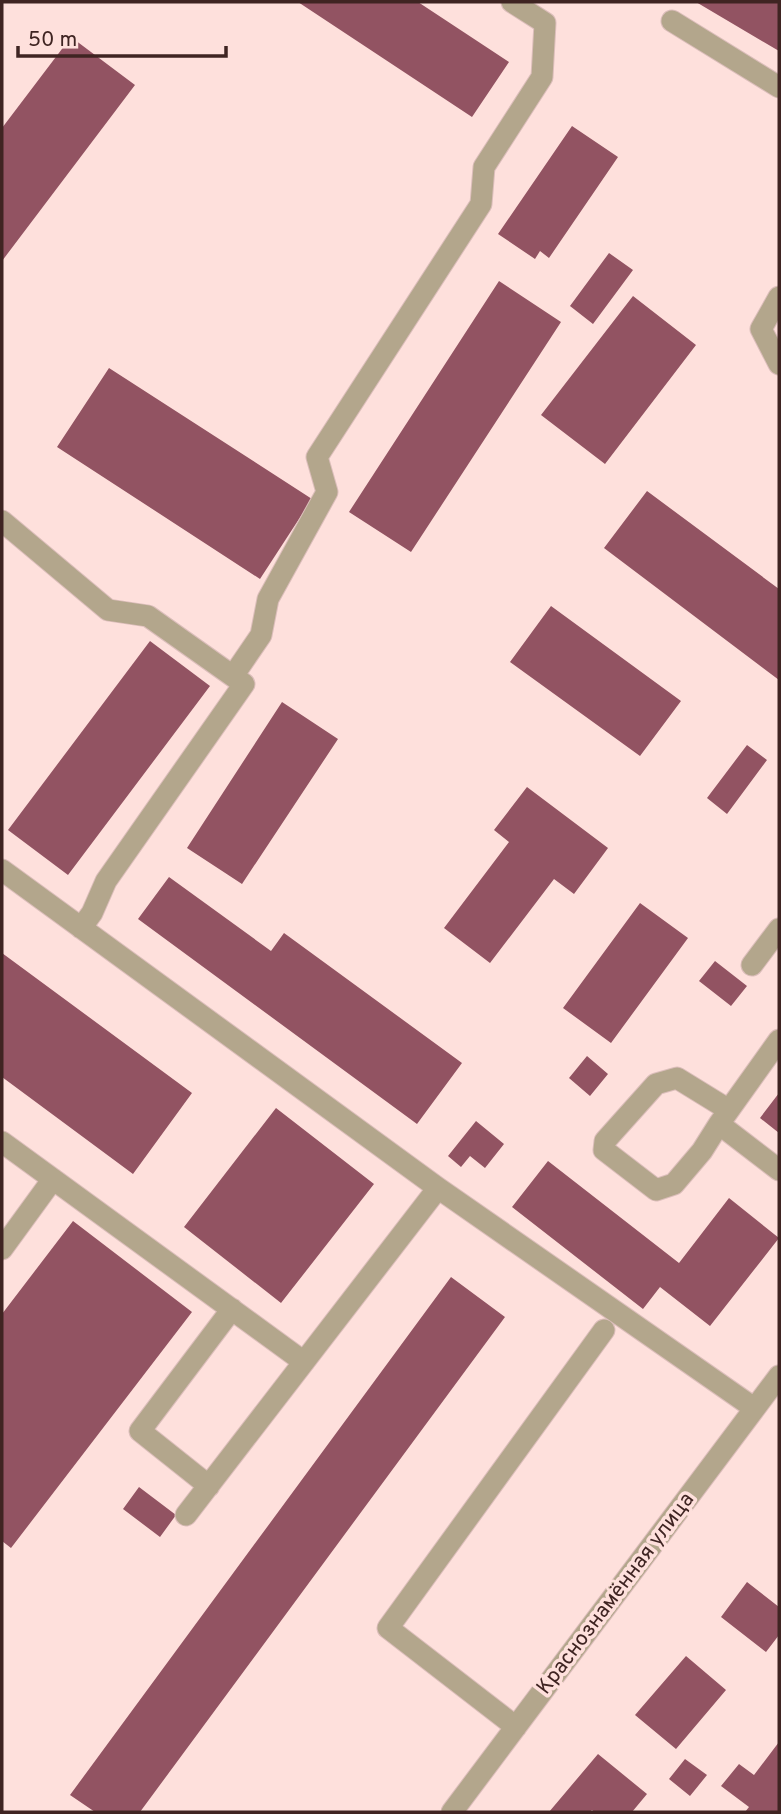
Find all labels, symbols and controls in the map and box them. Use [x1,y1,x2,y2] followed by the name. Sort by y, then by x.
[18,14,226,58] scale bar
[28,27,77,54] text: 50 m
[531,1488,701,1700] street label: Краснознамённая улица

